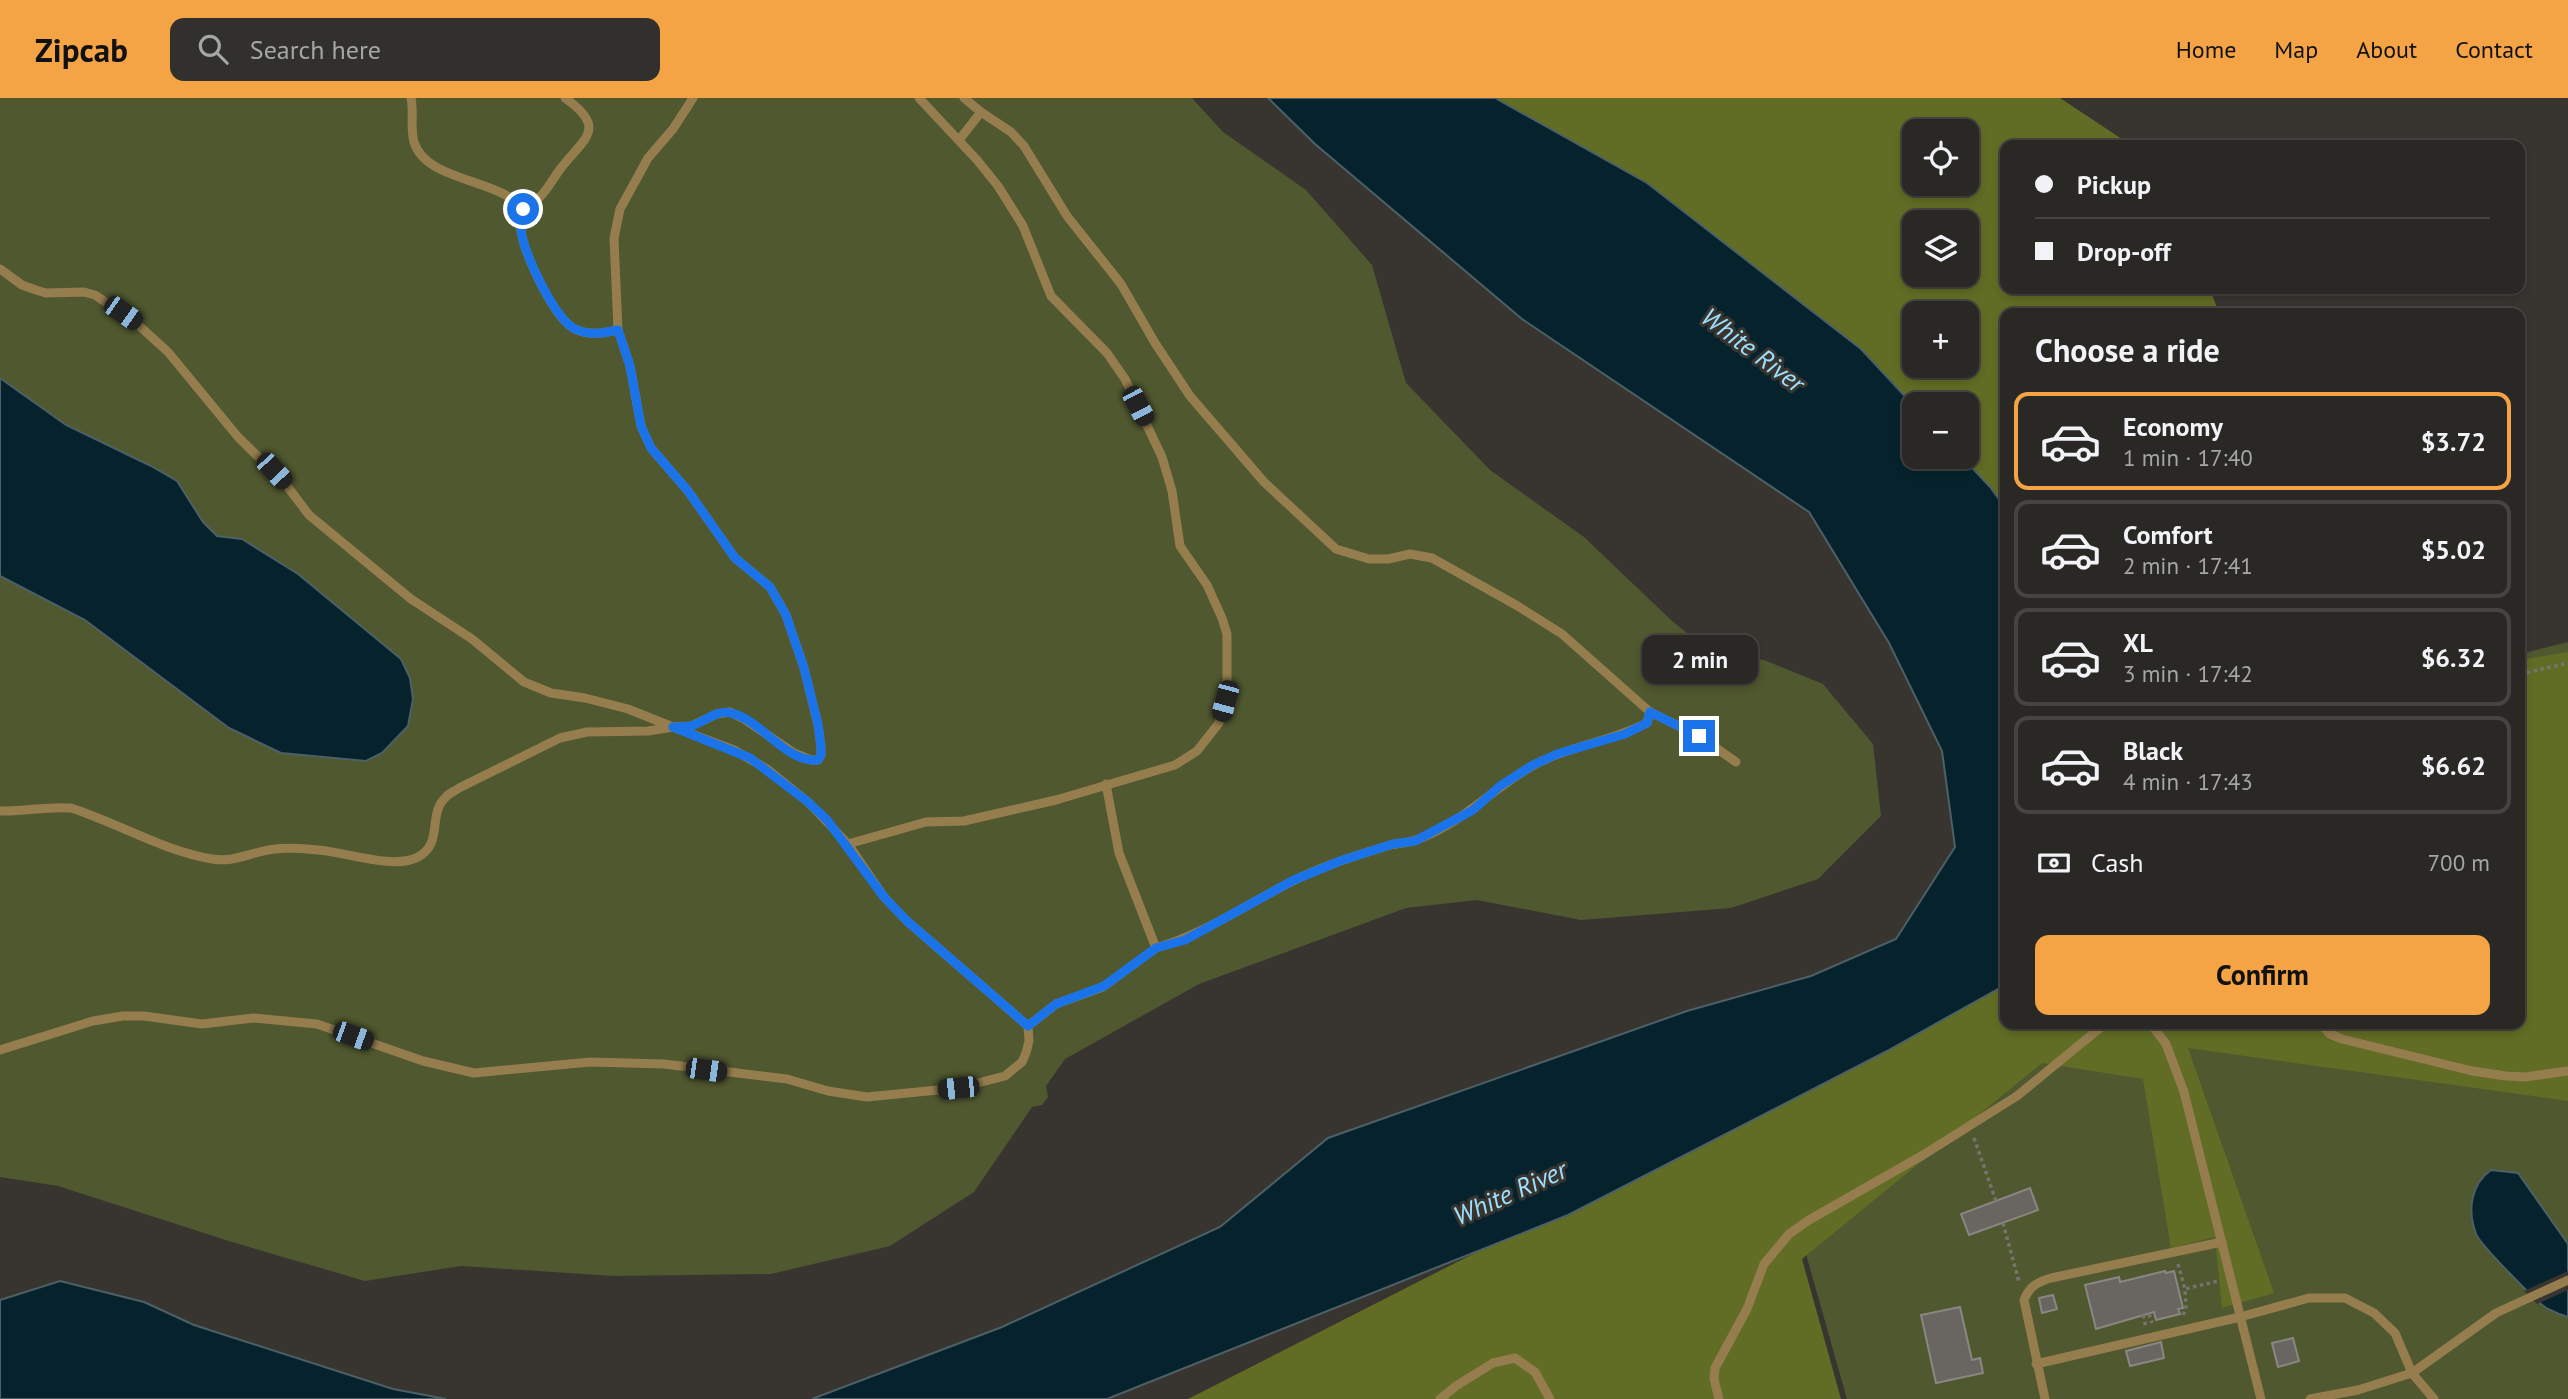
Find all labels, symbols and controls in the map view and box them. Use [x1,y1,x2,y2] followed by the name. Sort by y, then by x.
[170,18,660,81] search box
[35,28,128,71] text: Zipcab
[194,30,232,68] icon: search
[250,33,381,66] text: Search here
[2176,34,2236,65] text: Home
[2274,34,2318,65] text: Map
[2356,34,2417,65] text: About
[2455,34,2533,65] text: Contact
[1902,119,1979,469] map controls
[1902,119,1979,196] button: locate
[2077,168,2151,201] text: Pickup
[507,193,539,225] route start
[1902,210,1979,287] button: layers
[2077,235,2171,268] text: Drop-off
[100,292,147,334] car
[1695,300,1813,400] water label: White River
[1902,301,1979,378] button: +
[2035,329,2220,371] text: Choose a ride
[1119,383,1158,429] car
[1902,392,1979,469] button: −
[2039,410,2102,473] icon: car
[2123,410,2223,443] text: Economy
[2421,425,2486,458] text: $3.72
[2123,443,2253,472] text: 1 min · 17:40
[252,448,297,494] car
[2039,518,2102,581] icon: car
[2123,518,2213,551] text: Comfort
[2421,533,2486,566] text: $5.02
[2123,551,2253,580] text: 2 min · 17:41
[2039,626,2102,689] icon: car
[2123,626,2153,659] text: XL
[1641,634,1757,684] callout: 2 min
[2421,641,2486,674] text: $6.32
[1672,645,1728,674] text: 2 min
[2123,659,2253,688] text: 3 min · 17:42
[1210,678,1241,724] car
[1683,720,1715,752] route end
[2039,734,2102,797] icon: car
[2123,734,2183,767] text: Black
[2421,749,2486,782] text: $6.62
[2123,767,2253,796] text: 4 min · 17:43
[2035,844,2073,882] icon: cash
[2091,846,2143,879] text: Cash
[2428,848,2490,877] text: 700 m
[2035,935,2490,1015] button: Confirm
[330,1019,377,1053] car
[684,1057,729,1083] car
[937,1075,980,1101] car
[1448,1152,1573,1232] water label: White River

